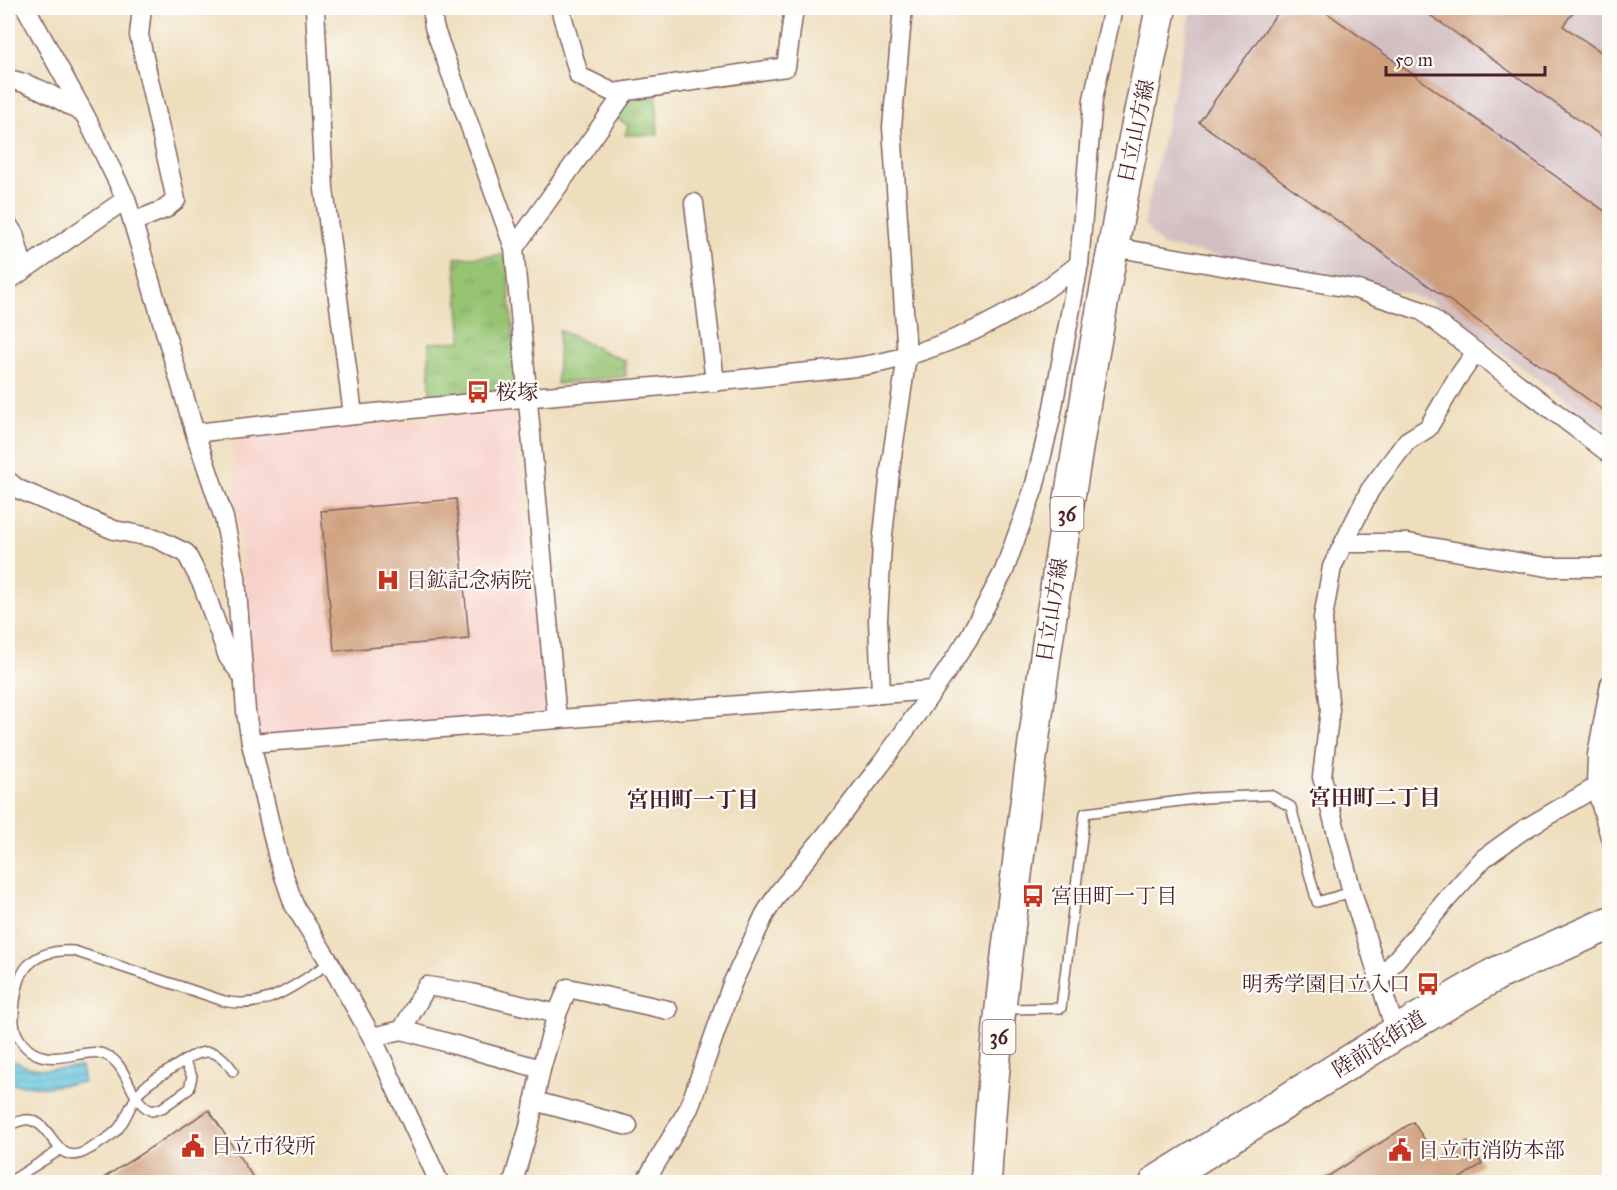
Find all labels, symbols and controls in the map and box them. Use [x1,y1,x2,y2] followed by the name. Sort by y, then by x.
[1386,39,1545,77] scale bar
[1395,49,1433,71] text: 50 m
[1112,77,1160,185] street label: 日立山方線
[465,379,491,405] bus stop icon: 桜塚
[496,379,538,405] place label: 桜塚
[1050,497,1084,531] road number: 36
[1031,556,1073,664] street label: 日立山方線
[375,567,401,593] hospital icon: 日鉱記念病院
[406,567,532,593] place label: 日鉱記念病院
[1309,784,1441,811] district label: 宮田町二丁目
[627,786,759,813] district label: 宮田町一丁目
[1020,883,1046,909] bus stop icon: 宮田町一丁目
[1051,883,1177,909] place label: 宮田町一丁目
[1242,971,1410,997] place label: 明秀学園日立入口
[1415,971,1441,997] bus stop icon: 明秀学園日立入口
[1328,1005,1430,1083] street label: 陸前浜街道
[982,1020,1016,1054] road number: 36
[180,1133,206,1159] public building icon: 日立市役所
[211,1133,316,1159] place label: 日立市役所
[1387,1137,1413,1163] public building icon: 日立市消防本部
[1418,1137,1565,1163] place label: 日立市消防本部

